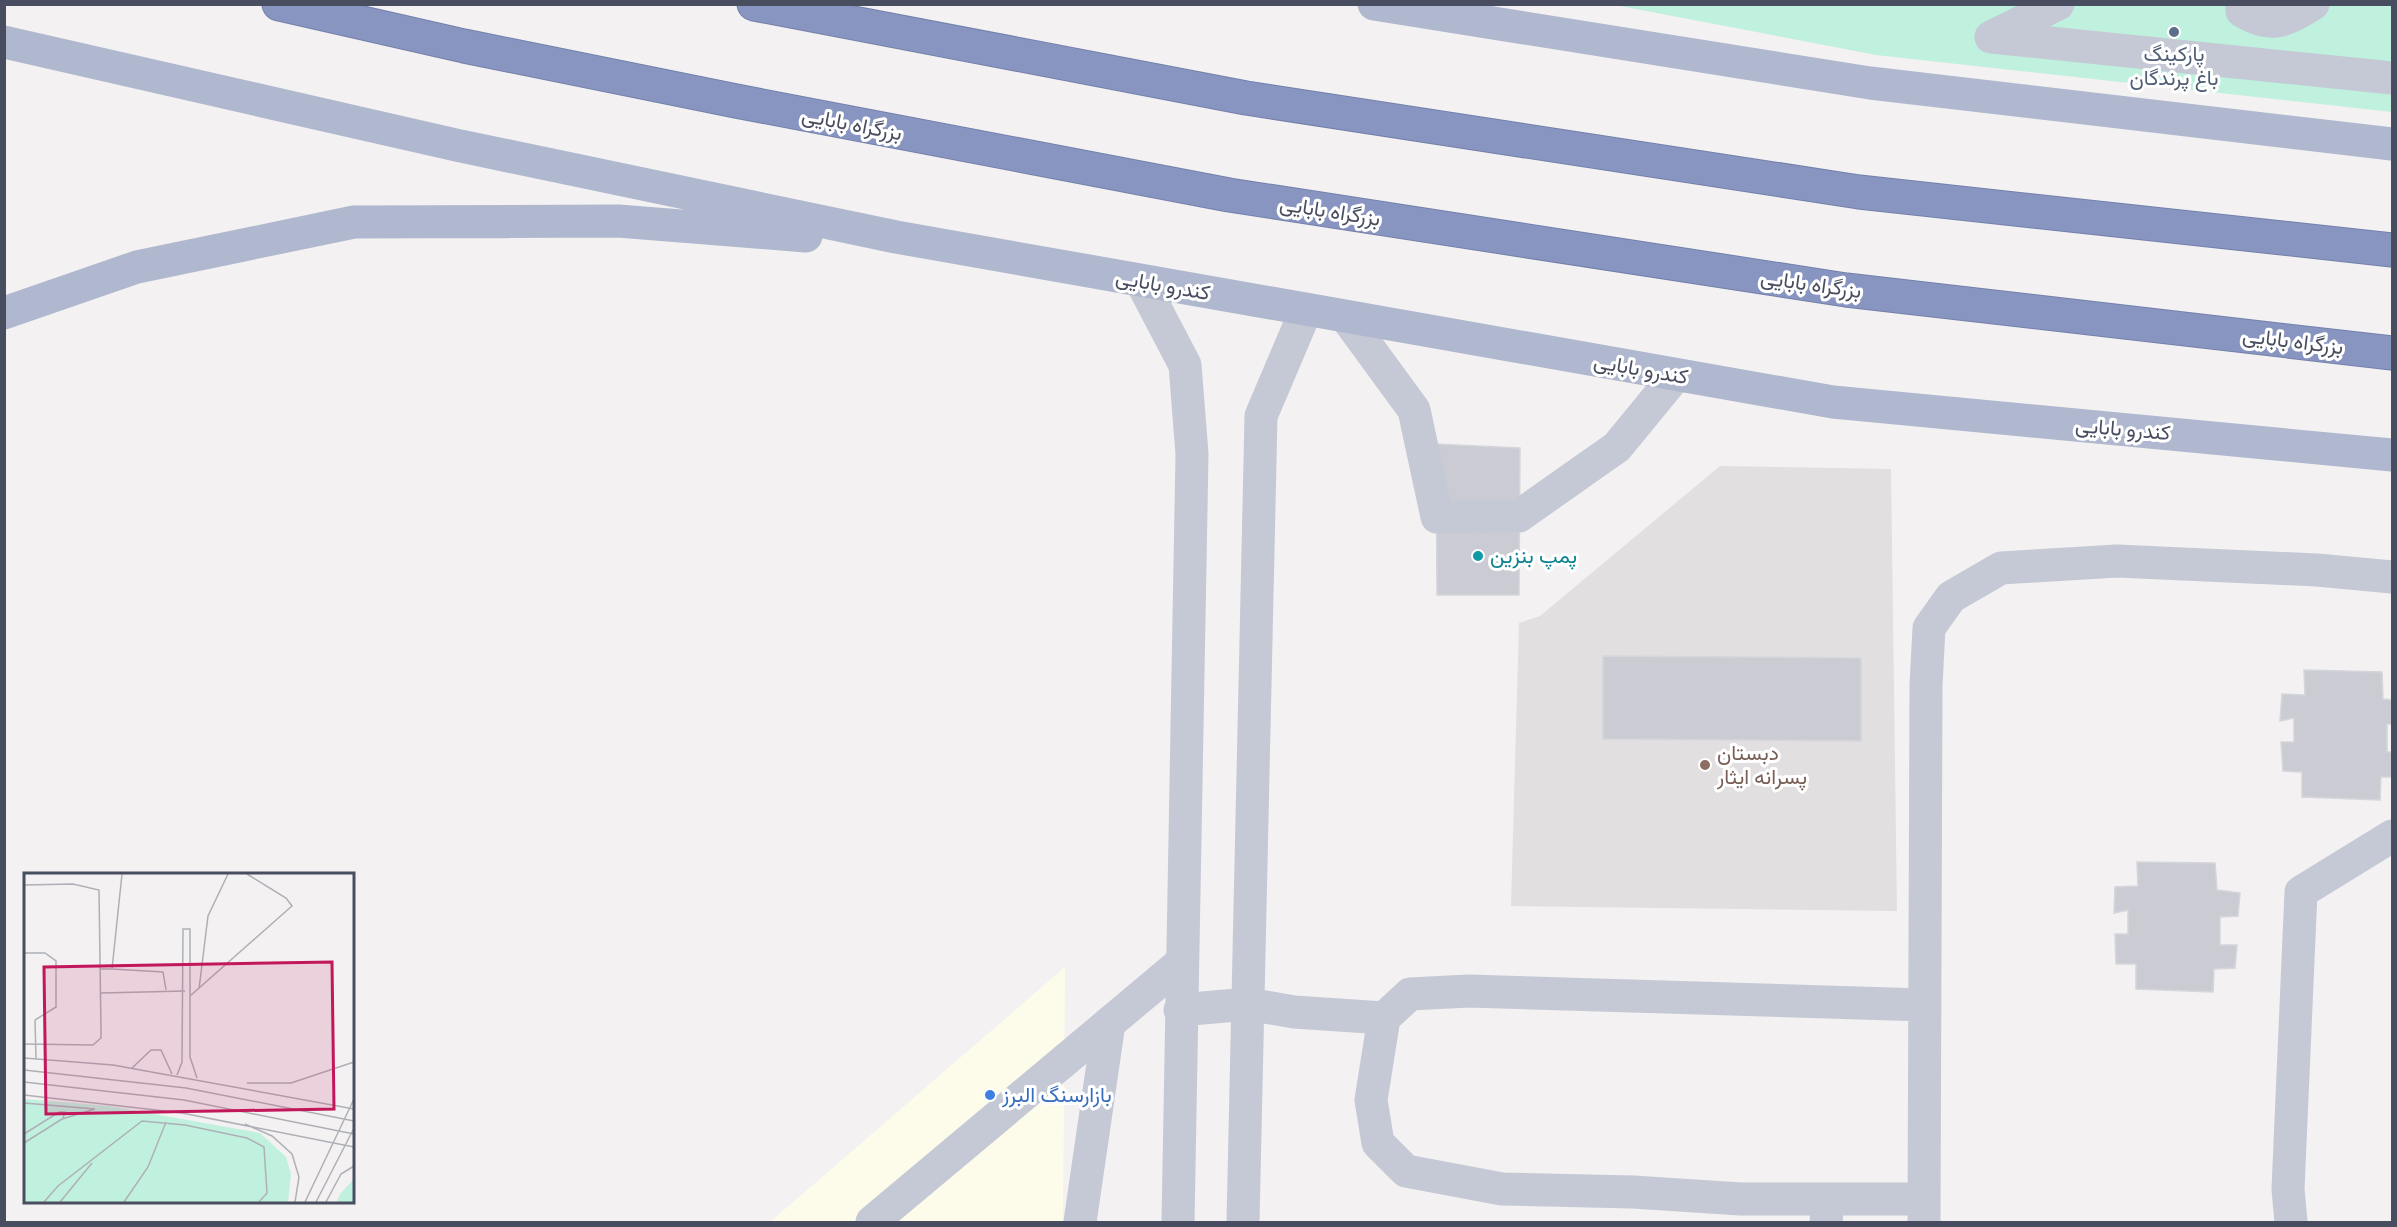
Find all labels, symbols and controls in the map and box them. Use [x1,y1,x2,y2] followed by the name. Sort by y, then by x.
[2167,25,2181,39] marker: پارکینگ باغ پرندگان
[2130,42,2218,92] place label: پارکینگ باغ پرندگان
[800,103,904,146] street label: بزرگراه بابایی
[1278,191,1382,232] street label: بزرگراه بابایی
[1114,265,1212,306] street label: کندرو بابایی
[1759,265,1863,304] street label: بزرگراه بابایی
[2241,323,2345,360] street label: بزرگراه بابایی
[1592,349,1690,390] street label: کندرو بابایی
[2074,413,2172,446] street label: کندرو بابایی
[1490,544,1577,570] place label: پمپ بنزین
[1471,549,1485,563] marker: پمپ بنزین
[1716,741,1807,791] place label: دبستان پسرانه ایثار
[1698,758,1712,772] marker: دبستان پسرانه ایثار
[24,873,354,1203] inset map
[1001,1083,1112,1108] place label: بازارسنگ البرز
[983,1088,997,1102] marker: بازارسنگ البرز

